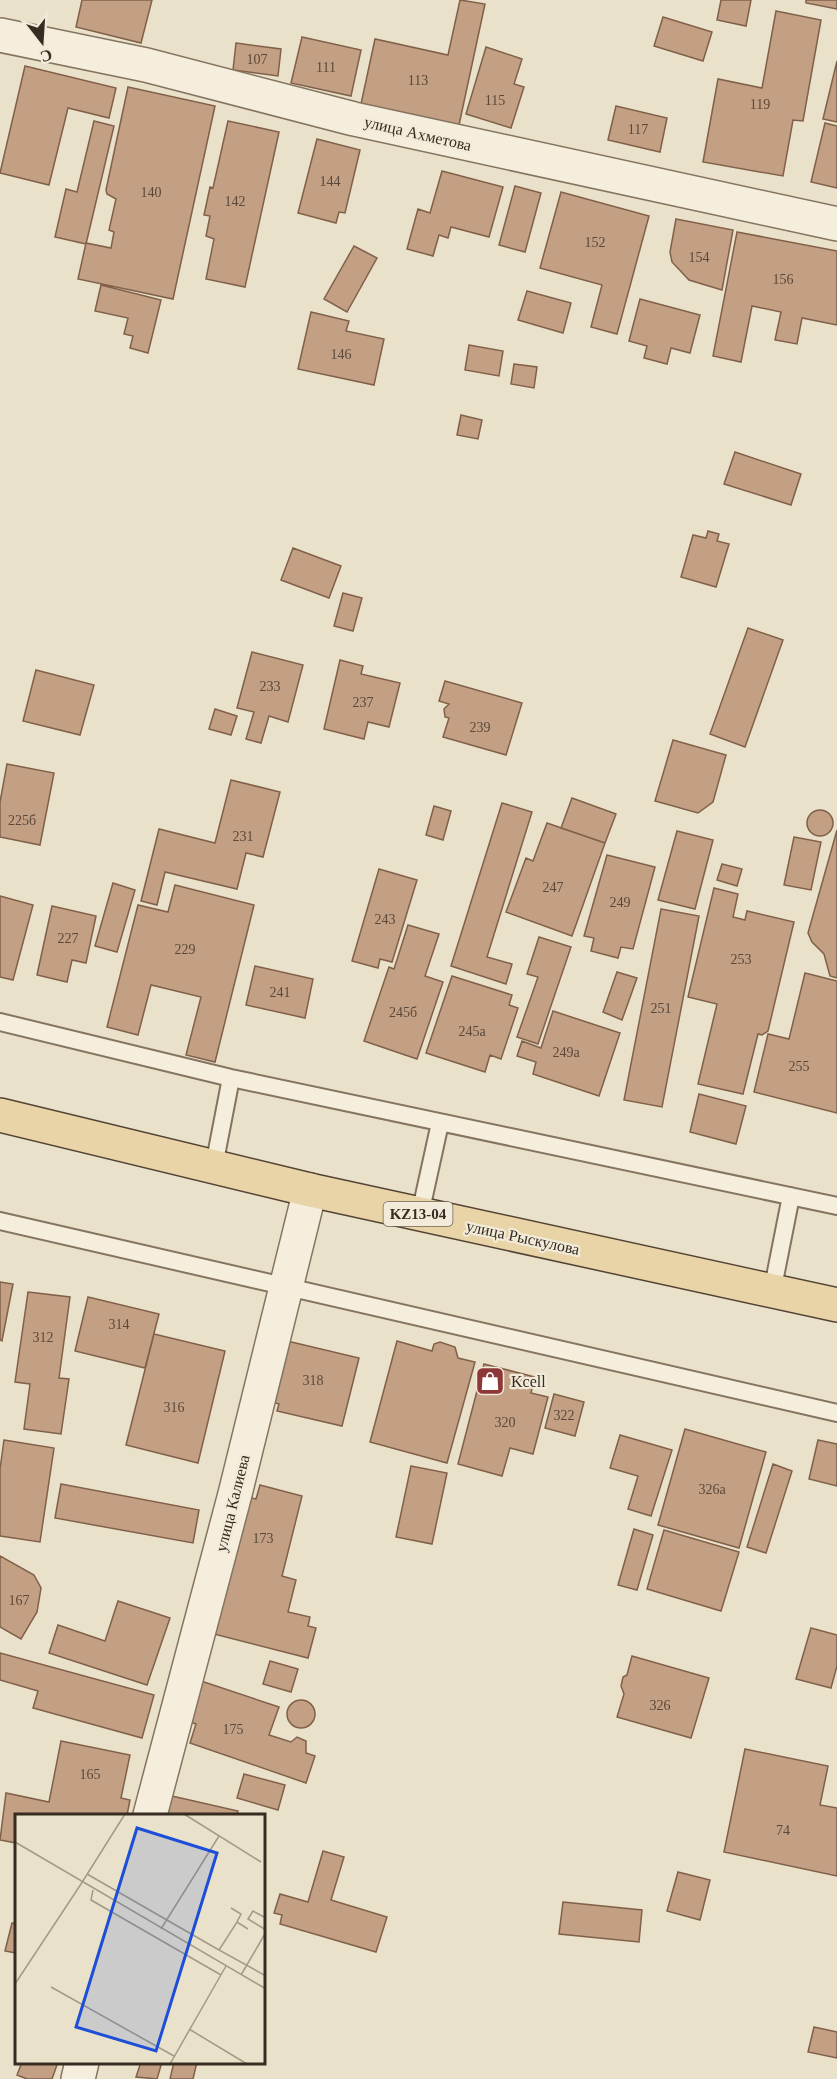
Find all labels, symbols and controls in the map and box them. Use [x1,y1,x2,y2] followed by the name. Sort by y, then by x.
[12,12,72,72] north arrow
[38,46,54,66] text: С
[247,52,268,67] house number: 107
[316,60,336,75] house number: 111
[408,73,428,88] house number: 113
[485,93,505,108] house number: 115
[750,97,770,112] house number: 119
[362,113,473,155] street label: улица Ахметова
[628,122,648,137] house number: 117
[320,174,341,189] house number: 144
[141,185,162,200] house number: 140
[225,194,246,209] house number: 142
[585,235,606,250] house number: 152
[689,250,710,265] house number: 154
[773,272,794,287] house number: 156
[331,347,352,362] house number: 146
[260,679,281,694] house number: 233
[353,695,374,710] house number: 237
[470,720,491,735] house number: 239
[8,813,36,828] house number: 225б
[233,829,254,844] house number: 231
[543,880,564,895] house number: 247
[610,895,631,910] house number: 249
[375,912,396,927] house number: 243
[58,931,79,946] house number: 227
[175,942,196,957] house number: 229
[731,952,752,967] house number: 253
[270,985,291,1000] house number: 241
[651,1001,672,1016] house number: 251
[389,1005,417,1020] house number: 245б
[458,1024,486,1039] house number: 245а
[552,1045,580,1060] house number: 249а
[789,1059,810,1074] house number: 255
[384,1202,452,1226] road number: KZ13-04
[464,1217,581,1259] street label: улица Рыскулова
[109,1317,130,1332] house number: 314
[33,1330,54,1345] house number: 312
[474,1365,506,1397] shop icon: Kcell
[303,1373,324,1388] house number: 318
[511,1373,546,1390] place label: Kcell
[164,1400,185,1415] house number: 316
[554,1408,575,1423] house number: 322
[495,1415,516,1430] house number: 320
[212,1453,254,1554] street label: улица Калиева
[698,1482,726,1497] house number: 326а
[253,1531,274,1546] house number: 173
[9,1593,30,1608] house number: 167
[650,1698,671,1713] house number: 326
[223,1722,244,1737] house number: 175
[80,1767,101,1782] house number: 165
[15,1814,266,2064] inset map
[776,1823,790,1838] house number: 74

